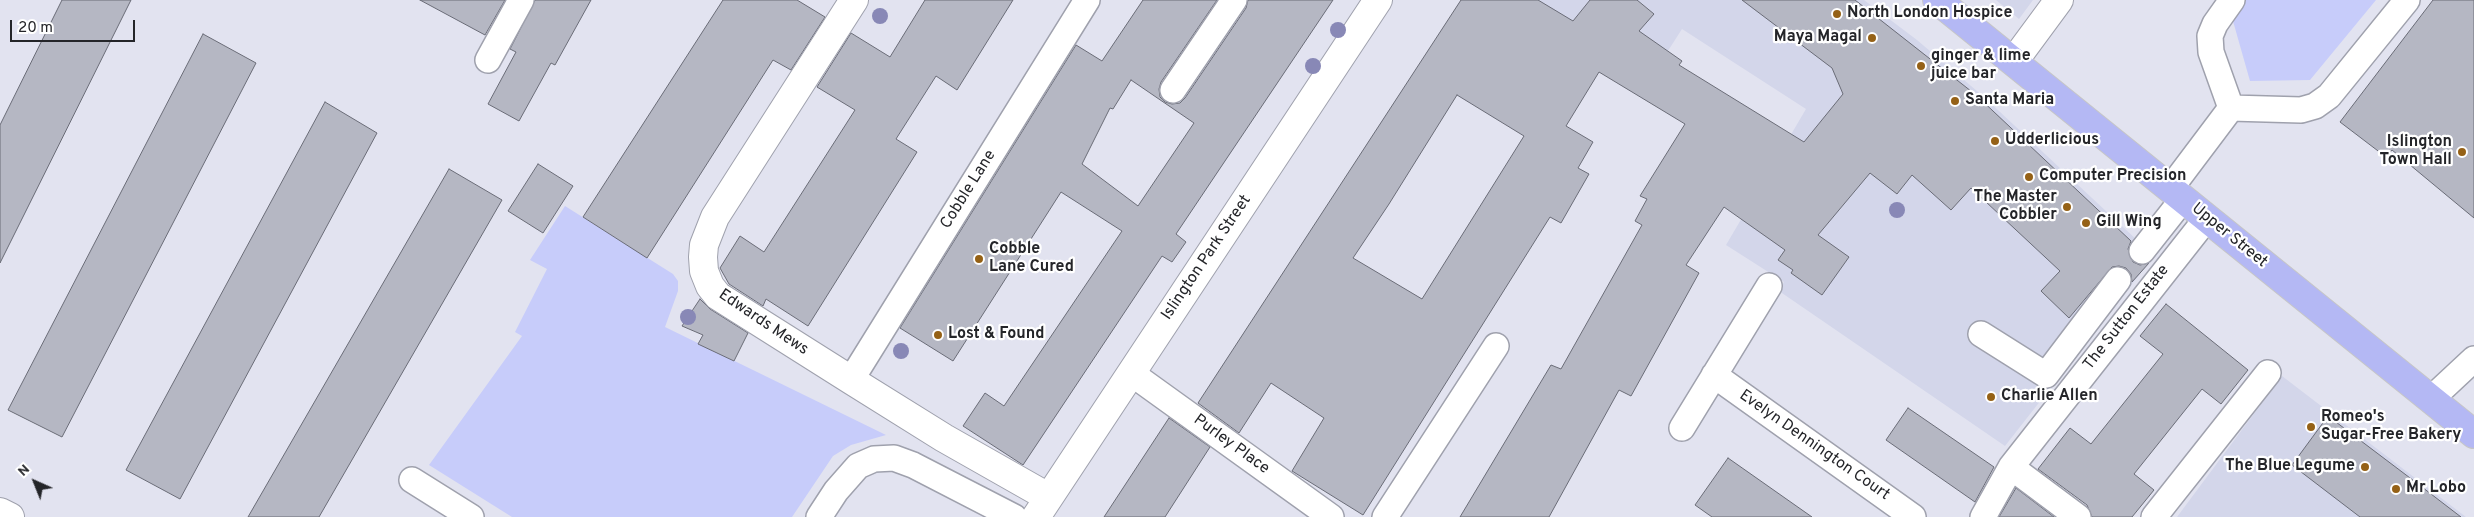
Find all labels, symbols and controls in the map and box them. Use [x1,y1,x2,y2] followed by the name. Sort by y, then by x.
[1847,4,2012,24] place label: North London Hospice
[1831,8,1843,20] marker: North London Hospice
[12,10,138,42] scale bar
[18,19,53,38] text: 20 m
[1774,28,1862,48] place label: Maya Magal
[1866,32,1878,44] marker: Maya Magal
[1931,47,2031,85] place label: ginger & lime juice bar
[1915,60,1927,72] marker: ginger & lime juice bar
[1965,91,2054,111] place label: Santa Maria
[1949,95,1961,107] marker: Santa Maria
[2005,131,2099,151] place label: Udderlicious
[2380,133,2452,171] place label: Islington Town Hall
[1989,135,2001,147] marker: Udderlicious
[2456,146,2468,158] marker: Islington Town Hall
[937,147,1001,233] street label: Cobble Lane
[2039,167,2186,187] place label: Computer Precision
[2023,171,2035,183] marker: Computer Precision
[1974,188,2057,226] place label: The Master Cobbler
[1158,192,1256,324] street label: Islington Park Street
[2187,200,2271,272] street label: Upper Street
[2061,201,2073,213] marker: The Master Cobbler
[2096,213,2162,233] place label: Gill Wing
[2080,217,2092,229] marker: Gill Wing
[989,240,1074,278] place label: Cobble Lane Cured
[973,253,985,265] marker: Cobble Lane Cured
[2080,262,2174,374] street label: The Sutton Estate
[714,286,812,360] street label: Edwards Mews
[948,325,1045,345] place label: Lost & Found
[932,329,944,341] marker: Lost & Found
[1735,387,1893,505] street label: Evelyn Dennington Court
[2001,387,2098,407] place label: Charlie Allen
[1985,391,1997,403] marker: Charlie Allen
[2321,408,2461,446] place label: Romeo's Sugar-Free Bakery
[1189,411,1273,479] street label: Purley Place
[2305,421,2317,433] marker: Romeo's Sugar-Free Bakery
[10,457,60,507] north arrow
[2225,457,2355,477] place label: The Blue Legume
[15,461,34,480] text: N
[2359,461,2371,473] marker: The Blue Legume
[2406,479,2466,499] place label: Mr Lobo
[2390,483,2402,495] marker: Mr Lobo

